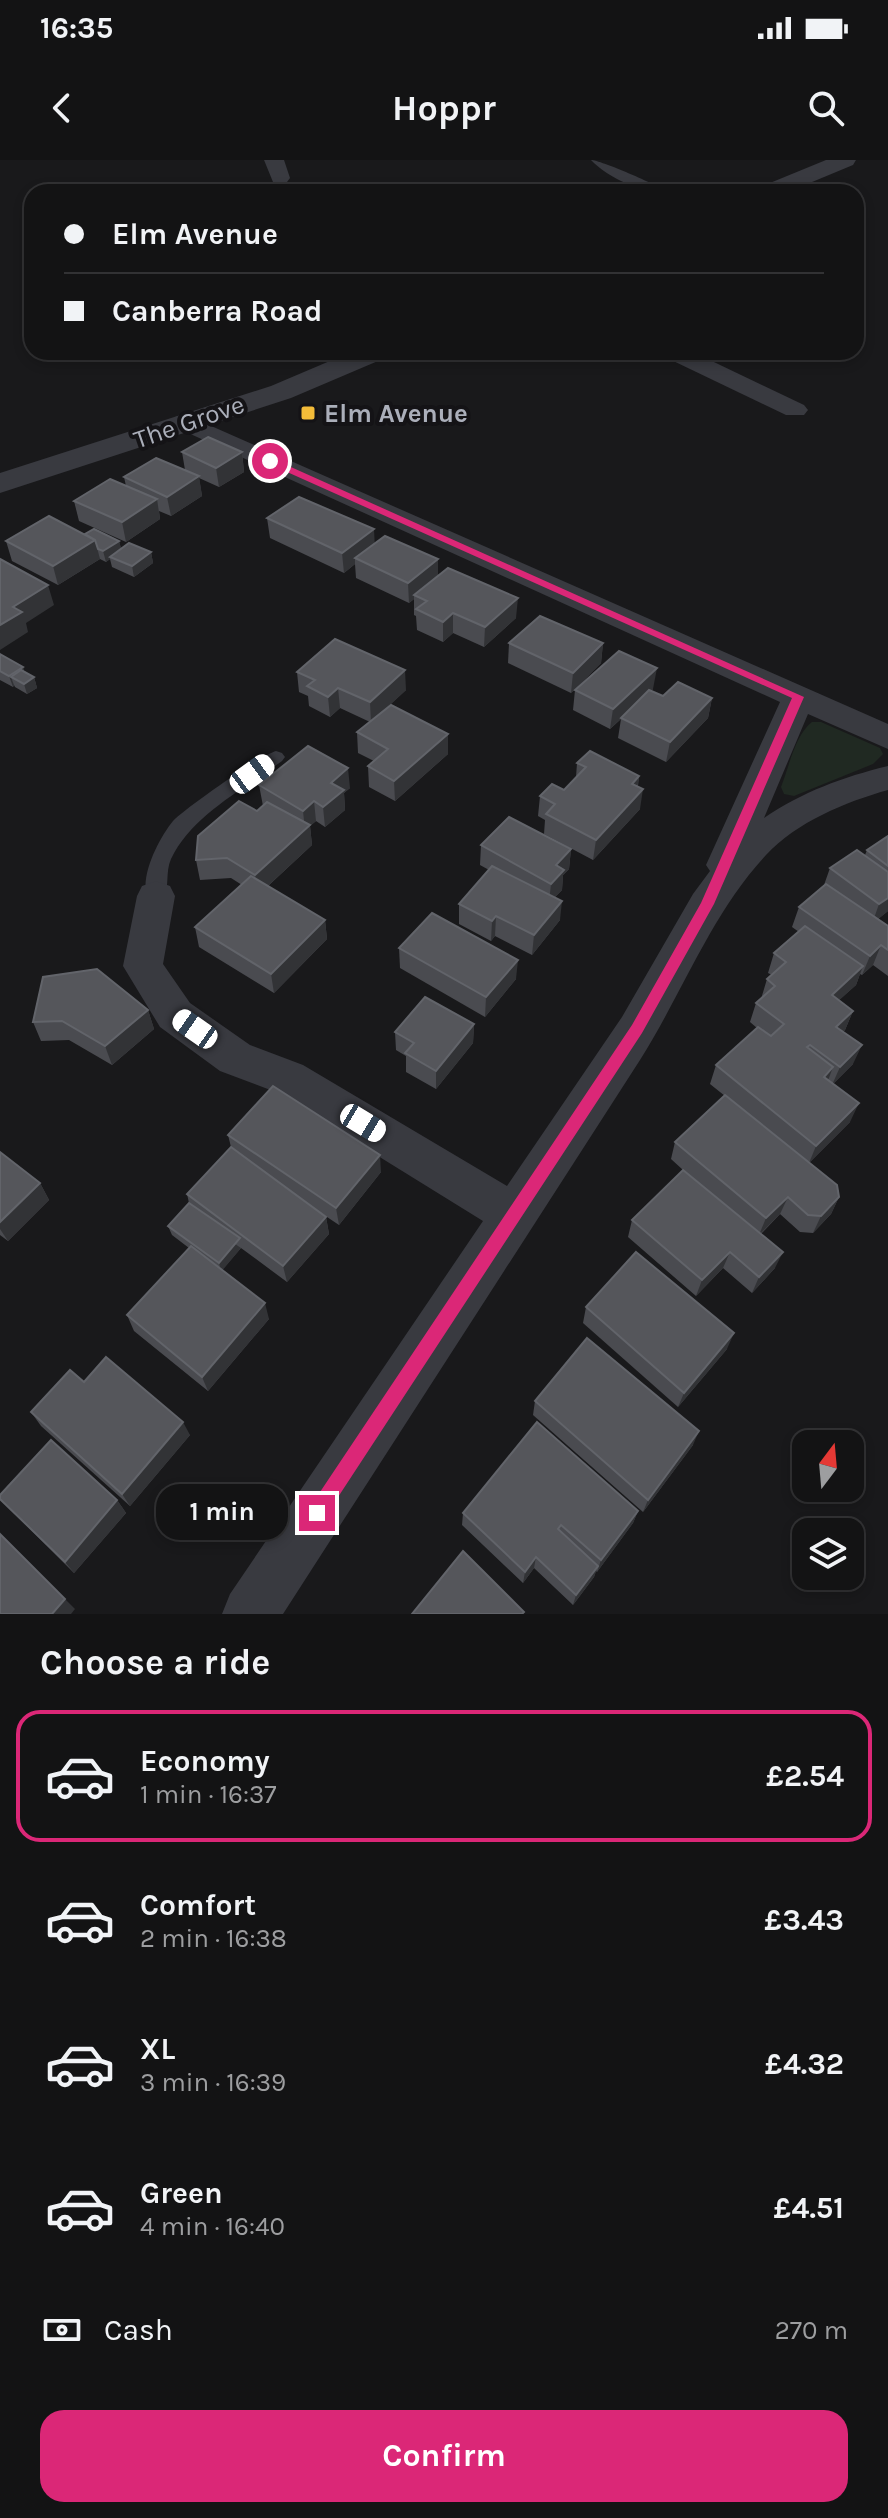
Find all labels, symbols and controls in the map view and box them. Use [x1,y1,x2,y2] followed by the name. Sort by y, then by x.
[40,10,113,46] text: 16:35
[40,86,84,130] icon: back
[804,86,848,130] icon: search
[392,87,496,129] text: Hoppr
[112,216,278,252] text: Elm Avenue
[112,293,323,329] text: Canberra Road
[130,389,248,455] street label: The Grove
[324,398,468,429] place label: Elm Avenue
[299,404,317,422] marker: Elm Avenue
[252,443,288,479] route start
[226,750,278,798] car
[168,1005,222,1053] car
[336,1100,390,1146] car
[792,1430,864,1502] north arrow
[792,1430,864,1590] map controls
[157,1485,289,1541] callout: 1 min
[299,1495,335,1531] route end
[189,1496,255,1527] text: 1 min
[792,1518,864,1590] button: layers
[40,1641,270,1683] text: Choose a ride
[44,1740,116,1812] icon: car
[140,1743,270,1779] text: Economy
[766,1758,844,1794] text: £2.54
[140,1779,277,1810] text: 1 min · 16:37
[44,1884,116,1956] icon: car
[140,1887,256,1923] text: Comfort
[764,1902,844,1938] text: £3.43
[140,1923,287,1954] text: 2 min · 16:38
[44,2028,116,2100] icon: car
[140,2031,175,2067] text: XL
[765,2046,844,2082] text: £4.32
[140,2067,286,2098] text: 3 min · 16:39
[44,2172,116,2244] icon: car
[140,2175,223,2211] text: Green
[773,2190,844,2226] text: £4.51
[140,2211,285,2242] text: 4 min · 16:40
[40,2308,84,2352] icon: cash
[104,2312,173,2348] text: Cash
[775,2315,848,2346] text: 270 m
[40,2410,848,2502] button: Confirm

